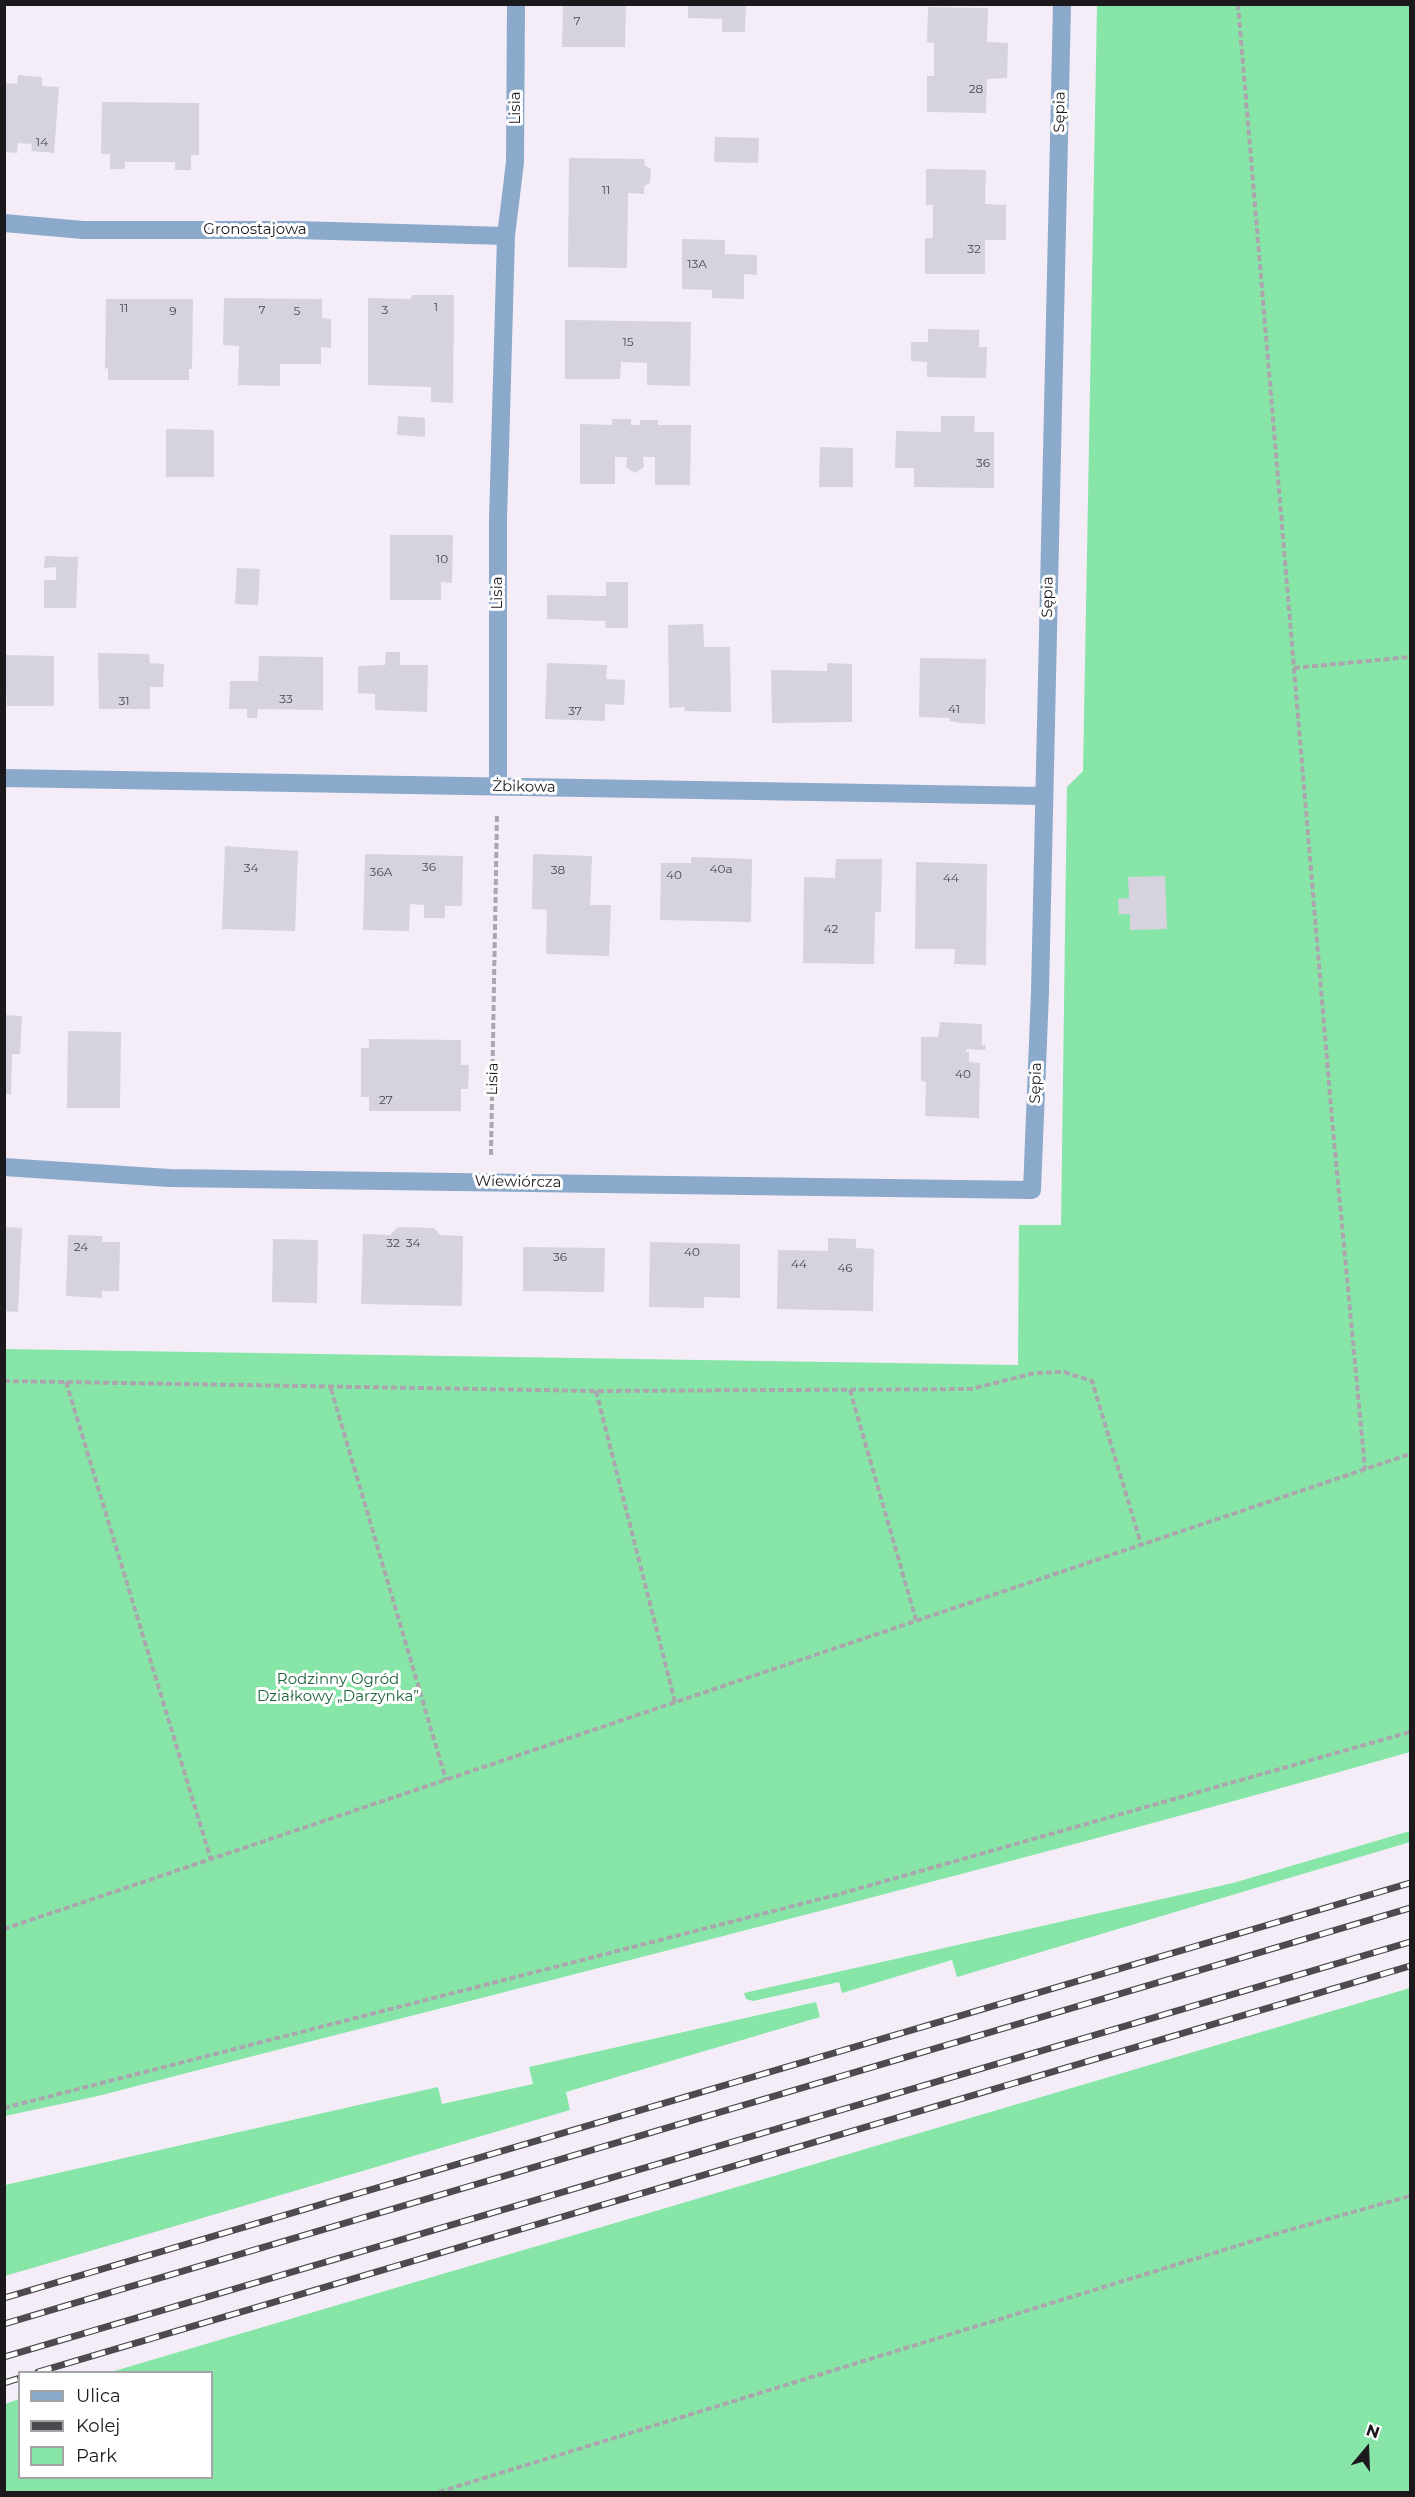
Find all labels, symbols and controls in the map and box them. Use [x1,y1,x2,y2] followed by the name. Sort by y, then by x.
[573,14,581,28] house number: 7
[969,82,983,96] house number: 28
[507,91,525,125] street label: Lisia
[1051,91,1069,133] street label: Sępia
[36,135,48,149] house number: 14
[602,183,610,197] house number: 11
[203,221,307,239] street label: Gronostajowa
[967,242,981,256] house number: 32
[687,257,707,271] house number: 13A
[434,300,438,314] house number: 1
[120,301,128,315] house number: 11
[258,303,266,317] house number: 7
[382,303,388,317] house number: 3
[169,304,177,318] house number: 9
[294,304,300,318] house number: 5
[622,335,634,349] house number: 15
[976,456,990,470] house number: 36
[436,552,448,566] house number: 10
[489,576,507,610] street label: Lisia
[1039,576,1057,618] street label: Sępia
[279,692,293,706] house number: 33
[118,694,130,708] house number: 31
[948,702,960,716] house number: 41
[568,704,582,718] house number: 37
[492,777,556,797] street label: Żbikowa
[422,860,436,874] house number: 36
[244,861,258,875] house number: 34
[710,862,732,876] house number: 40a
[551,863,565,877] house number: 38
[370,865,392,879] house number: 36A
[666,868,682,882] house number: 40
[943,871,959,885] house number: 44
[824,922,838,936] house number: 42
[484,1062,502,1096] street label: Lisia
[1026,1062,1046,1104] street label: Sępia
[955,1067,971,1081] house number: 40
[379,1093,393,1107] house number: 27
[475,1172,561,1192] street label: Wiewiórcza
[386,1236,400,1250] house number: 32
[406,1236,420,1250] house number: 34
[74,1240,88,1254] house number: 24
[684,1245,700,1259] house number: 40
[553,1250,567,1264] house number: 36
[791,1257,807,1271] house number: 44
[837,1261,853,1275] house number: 46
[257,1671,419,1706] park label: Rodzinny Ogród Działkowy „Darzynka”
[18,2371,213,2479] legend
[76,2385,121,2407] text: Ulica
[76,2415,120,2437] text: Kolej
[1337,2419,1397,2479] north arrow
[1364,2420,1382,2443] text: N
[76,2445,117,2467] text: Park

